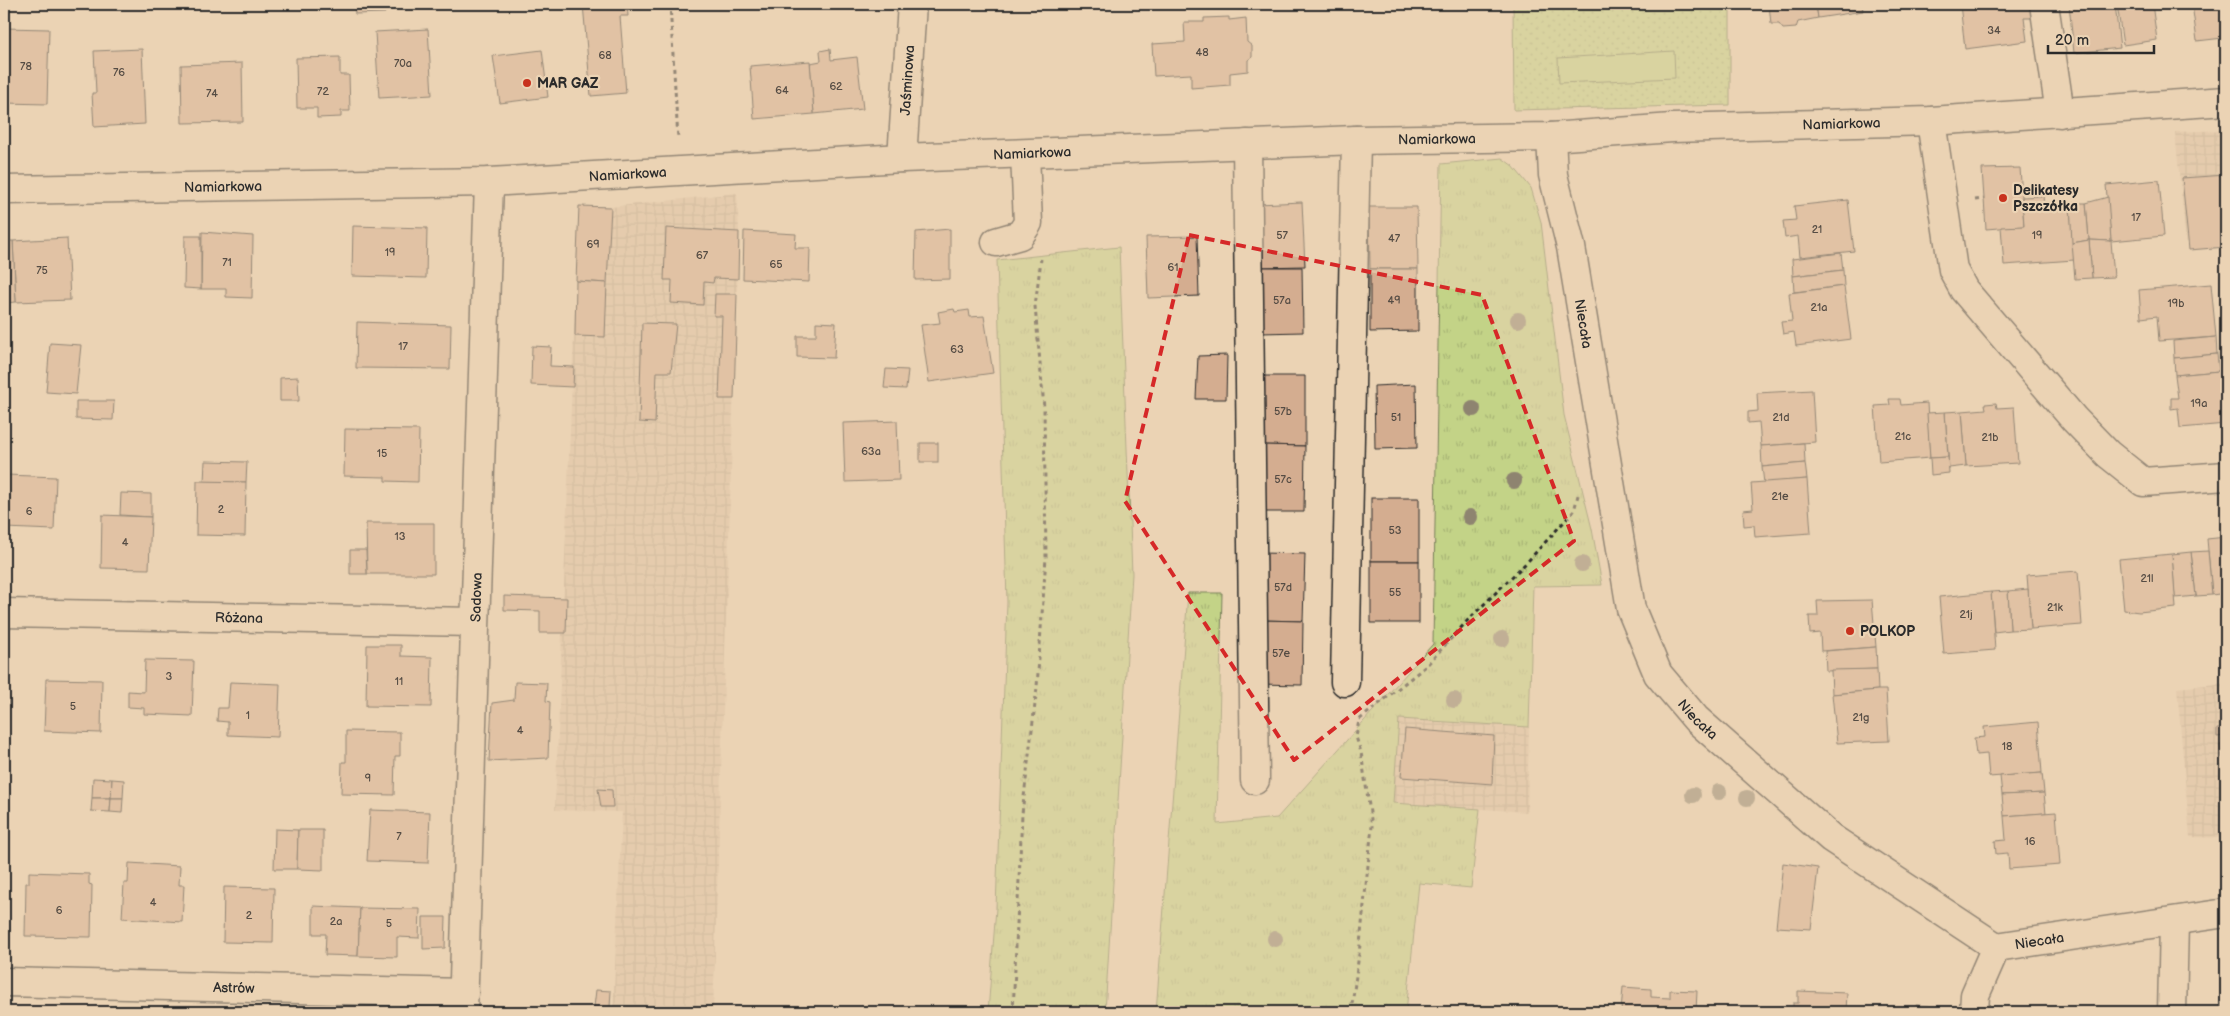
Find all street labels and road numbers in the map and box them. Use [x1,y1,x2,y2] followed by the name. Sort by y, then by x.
[896,44,918,116] street label: Jaśminowa
[1802,114,1881,133] street label: Namiarkowa
[1398,130,1476,148] street label: Namiarkowa
[993,143,1072,163] street label: Namiarkowa
[588,163,667,185] street label: Namiarkowa
[184,177,262,196] street label: Namiarkowa
[1571,298,1596,350] street label: Niecała
[467,572,485,622] street label: Sadowa
[215,609,263,626] street label: Różana
[1674,696,1721,743] street label: Niecała
[2013,929,2065,953] street label: Niecała
[213,979,255,997] street label: Astrów

